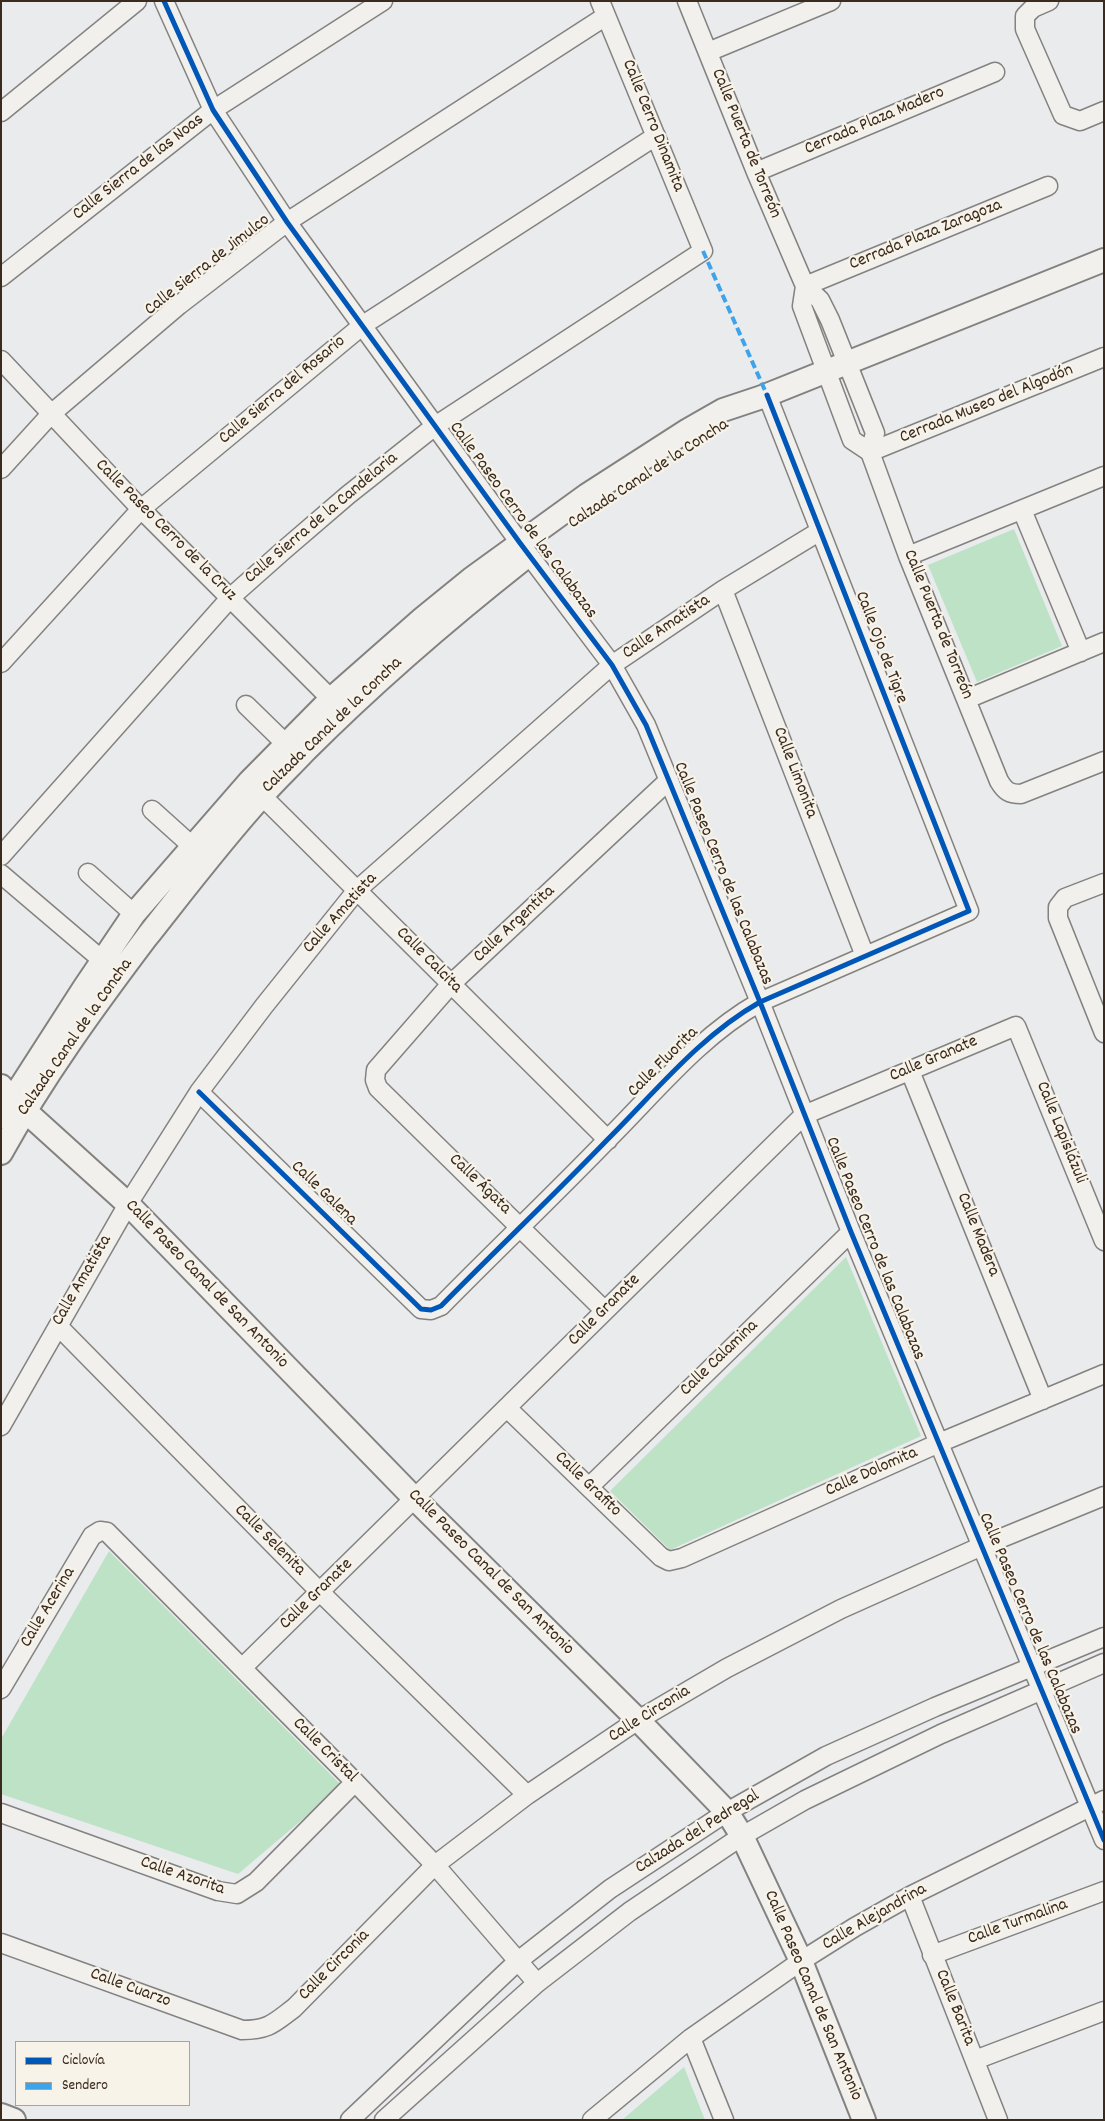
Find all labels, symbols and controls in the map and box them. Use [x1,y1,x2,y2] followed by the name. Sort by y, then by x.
[616,57,688,195] street label: Calle Cerro Dinamita
[705,66,785,222] street label: Calle Puerta de Torreón
[802,83,948,161] street label: Cerrada Plaza Madero
[69,110,209,226] street label: Calle Sierra de las Noas
[847,196,1005,276] street label: Cerrada Plaza Zaragoza
[141,210,275,322] street label: Calle Sierra de Jimulco
[215,332,351,450] street label: Calle Sierra del Rosario
[897,360,1077,450] street label: Cerrada Museo del Algodón
[565,415,733,535] street label: Calzada Canal de la Concha
[443,418,601,624] street label: Calle Paseo Cerro de las Calabazas
[241,449,403,589] street label: Calle Sierra de la Candelaria
[89,455,241,607] street label: Calle Paseo Cerro de la Cruz
[897,547,977,703] street label: Calle Puerta de Torreón
[849,589,911,707] street label: Calle Ojo de Tigre
[619,591,715,665] street label: Calle Amatista
[258,653,408,799] street label: Calzada Canal de la Concha
[767,724,821,822] street label: Calle Limonita
[667,759,777,989] street label: Calle Paseo Cerro de las Calabazas
[299,869,383,959] street label: Calle Amatista
[470,882,560,968] street label: Calle Argentita
[390,923,466,999] street label: Calle Calcita
[14,955,138,1121] street label: Calzada Canal de la Concha
[624,1023,704,1103] street label: Calle Fluorita
[887,1032,981,1088] street label: Calle Granate
[1030,1079,1090,1187] street label: Calle Lapislázuli
[819,1134,929,1364] street label: Calle Paseo Cerro de las Calabazas
[443,1150,515,1220] street label: Calle Ágata
[285,1157,361,1231] street label: Calle Galena
[950,1190,1004,1280] street label: Calle Madera
[120,1196,292,1374] street label: Calle Paseo Canal de San Antonio
[48,1232,118,1330] street label: Calle Amatista
[564,1270,646,1352] street label: Calle Granate
[676,1316,764,1402] street label: Calle Calamina
[823,1443,921,1503] street label: Calle Dolomita
[549,1448,625,1522] street label: Calle Grafito
[402,1485,578,1661] street label: Calle Paseo Canal de San Antonio
[229,1501,309,1581] street label: Calle Selenita
[972,1510,1086,1738] street label: Calle Paseo Cerro de las Calabazas
[276,1555,358,1635] street label: Calle Granate
[17,1564,81,1652] street label: Calle Acerina
[605,1681,695,1749] street label: Calle Circonia
[287,1714,361,1788] street label: Calle Cristal
[632,1786,764,1880] street label: Calzada del Pedregal
[137,1853,227,1901] street label: Calle Azorita
[819,1879,931,1957] street label: Calle Alejandrina
[758,1888,866,2104] street label: Calle Paseo Canal de San Antonio
[965,1895,1071,1951] street label: Calle Turmalina
[295,1926,375,2006] street label: Calle Circonia
[87,1964,173,2014] street label: Calle Cuarzo
[929,1967,979,2049] street label: Calle Barita
[15,2041,190,2106] legend
[62,2050,104,2072] text: Ciclovía
[62,2075,108,2097] text: Sendero

